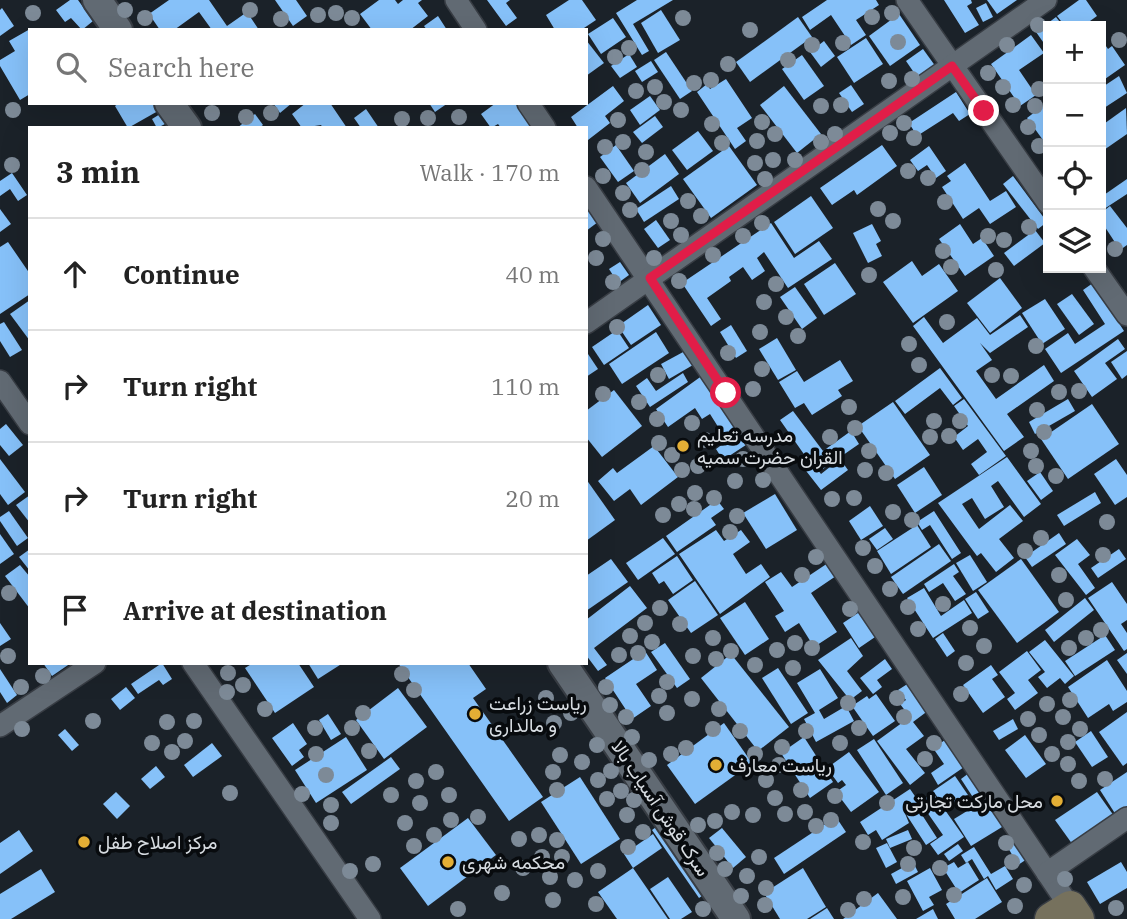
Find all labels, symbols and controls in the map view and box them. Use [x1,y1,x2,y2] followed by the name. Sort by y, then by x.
[1043,21,1106,273] map controls
[1043,21,1106,84] button: +
[28,28,588,105] search box
[52,48,90,86] icon: search
[108,50,254,84] text: Search here
[1043,84,1106,147] button: −
[968,95,999,126] route end
[1043,147,1106,210] button: locate
[56,152,140,191] text: 3 min
[419,157,560,187] text: Walk · 170 m
[1043,210,1106,273] button: layers
[56,255,94,293] icon: ahead
[123,257,240,291] text: Continue
[505,259,560,289] text: 40 m
[56,367,94,405] icon: right
[123,369,257,403] text: Turn right
[491,371,560,401] text: 110 m
[710,377,741,408] route start
[697,423,843,469] place label: مدرسه تعلیم القران حضرت سمیه
[675,438,691,454] marker: مدرسه تعلیم القران حضرت سمیه
[56,479,94,517] icon: right
[123,481,257,515] text: Turn right
[505,483,560,513] text: 20 m
[56,591,94,629] icon: arrive
[123,593,387,627] text: Arrive at destination
[489,691,587,737] place label: ریاست زراعت و مالداری
[467,706,483,722] marker: ریاست زراعت و مالداری
[607,735,715,881] street label: سرک قوش آسیاب بالا
[730,753,832,777] place label: ریاست معارف
[708,757,724,773] marker: ریاست معارف
[905,789,1043,813] place label: محل مارکت تجارتی
[1049,793,1065,809] marker: محل مارکت تجارتی
[98,830,217,855] place label: مرکز اصلاح طفل
[76,834,92,850] marker: مرکز اصلاح طفل
[462,850,565,874] place label: محکمه شهری
[440,854,456,870] marker: محکمه شهری

